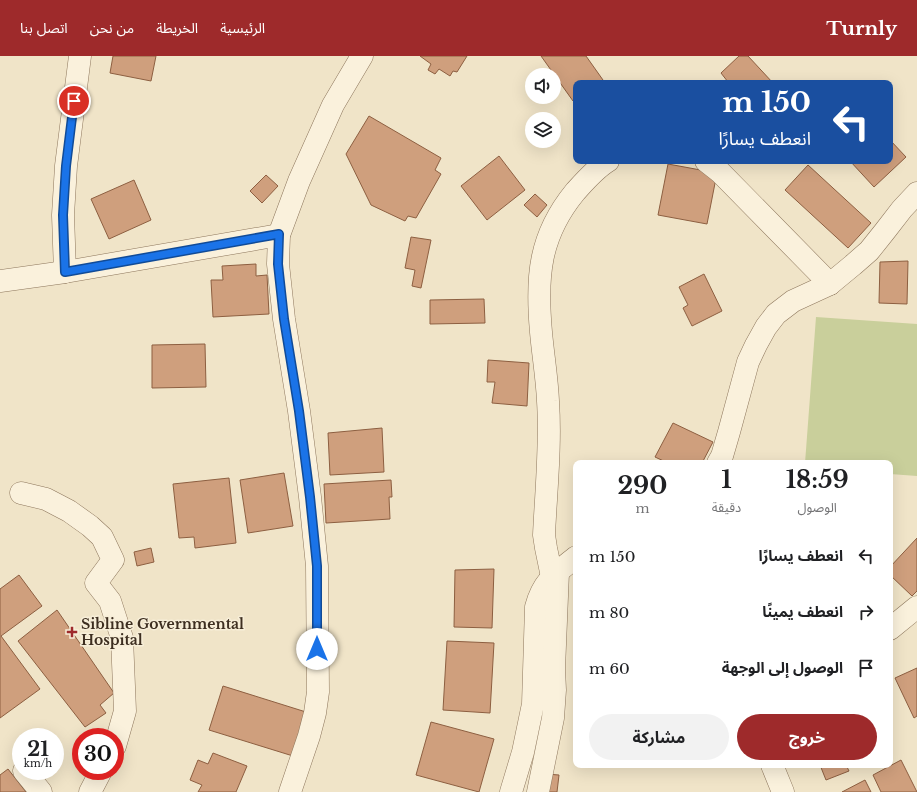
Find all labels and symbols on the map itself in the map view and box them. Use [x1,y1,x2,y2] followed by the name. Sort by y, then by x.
[57,84,91,118] pin
[81,615,244,649] place label: Sibline Governmental Hospital
[66,626,78,638] marker: Sibline Governmental Hospital
[296,628,338,670] position arrow
[72,728,124,780] speed limit sign: 30

